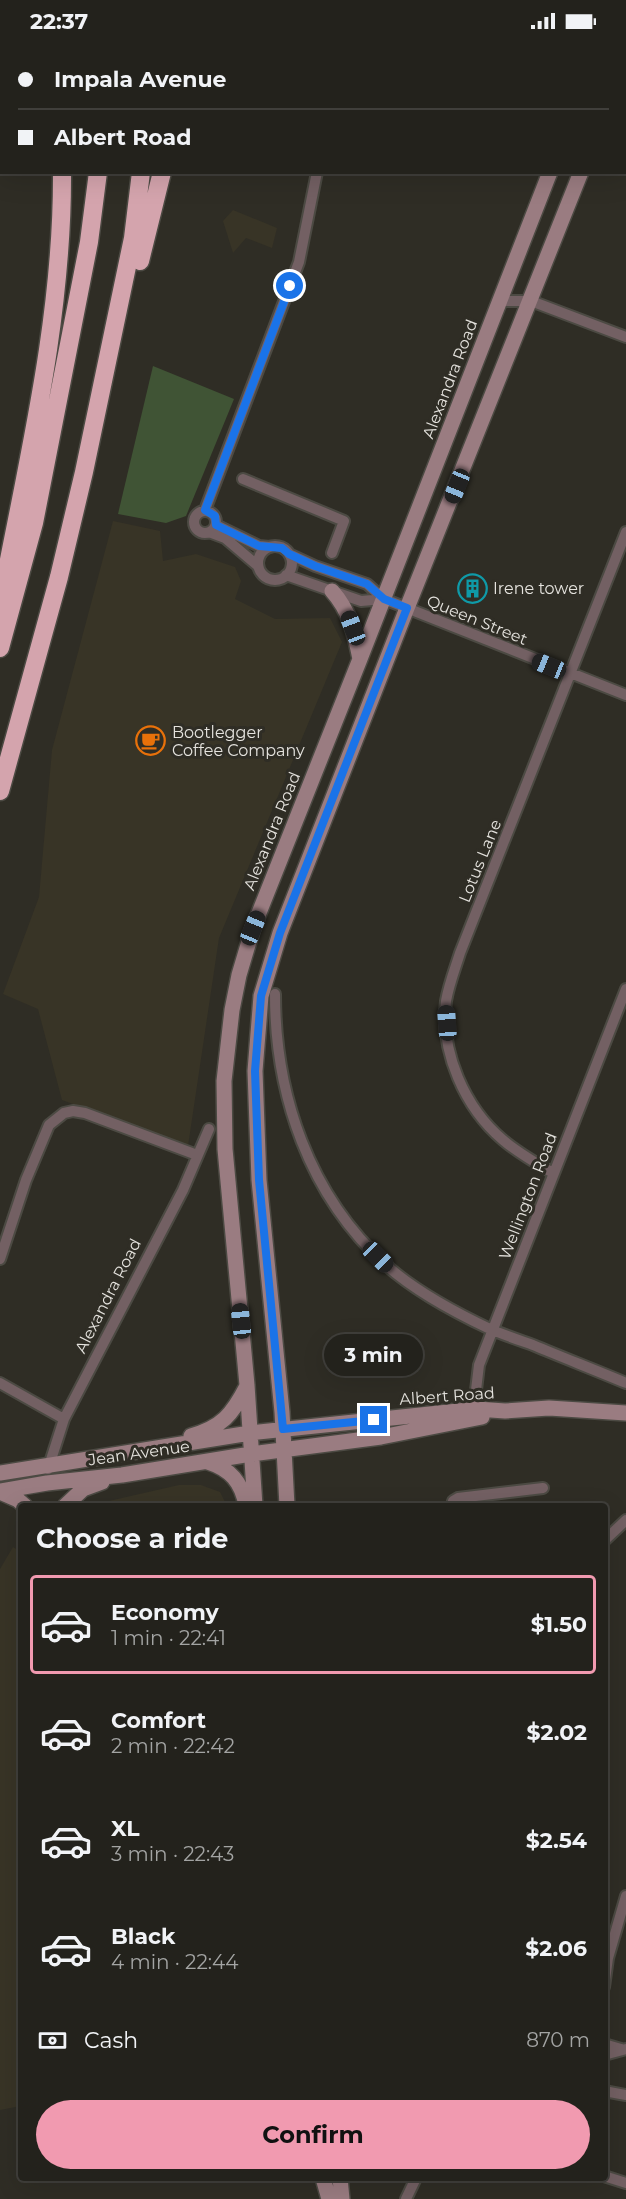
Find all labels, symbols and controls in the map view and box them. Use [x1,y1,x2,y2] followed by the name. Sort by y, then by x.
[30,8,88,35] text: 22:37
[54,66,226,93] text: Impala Avenue
[54,124,191,151] text: Albert Road
[276,272,303,299] route start
[419,317,481,441] street label: Alexandra Road
[442,466,472,506] car
[456,572,488,604] building icon: Irene tower
[493,579,584,598] place label: Irene tower
[424,591,531,649] street label: Queen Street
[338,608,368,648] car
[529,651,569,681] car
[172,723,305,760] place label: Bootlegger Coffee Company
[135,725,167,757] cafe icon: Bootlegger Coffee Company
[240,769,304,893] street label: Alexandra Road
[455,817,505,905] street label: Lotus Lane
[238,908,268,948] car
[437,1004,457,1042] car
[495,1130,561,1262] street label: Wellington Road
[71,1236,145,1356] street label: Alexandra Road
[359,1238,397,1276] car
[230,1302,252,1340] car
[324,1333,424,1375] callout: 3 min
[344,1343,403,1367] text: 3 min
[399,1383,495,1409] street label: Albert Road
[360,1406,387,1433] route end
[86,1436,191,1470] street label: Jean Avenue
[36,1522,228,1555] text: Choose a ride
[39,1598,93,1652] icon: car
[111,1599,219,1626] text: Economy
[531,1611,587,1638] text: $1.50
[111,1626,226,1650] text: 1 min · 22:41
[39,1706,93,1760] icon: car
[111,1707,206,1734] text: Comfort
[526,1719,587,1746] text: $2.02
[111,1734,235,1758] text: 2 min · 22:42
[39,1814,93,1868] icon: car
[111,1815,140,1842] text: XL
[526,1827,587,1854] text: $2.54
[111,1842,234,1866] text: 3 min · 22:43
[39,1922,93,1976] icon: car
[111,1923,175,1950] text: Black
[525,1935,587,1962] text: $2.06
[111,1950,239,1974] text: 4 min · 22:44
[36,2024,69,2057] icon: cash
[84,2027,138,2054] text: Cash
[526,2028,590,2052] text: 870 m
[36,2100,590,2169] button: Confirm

